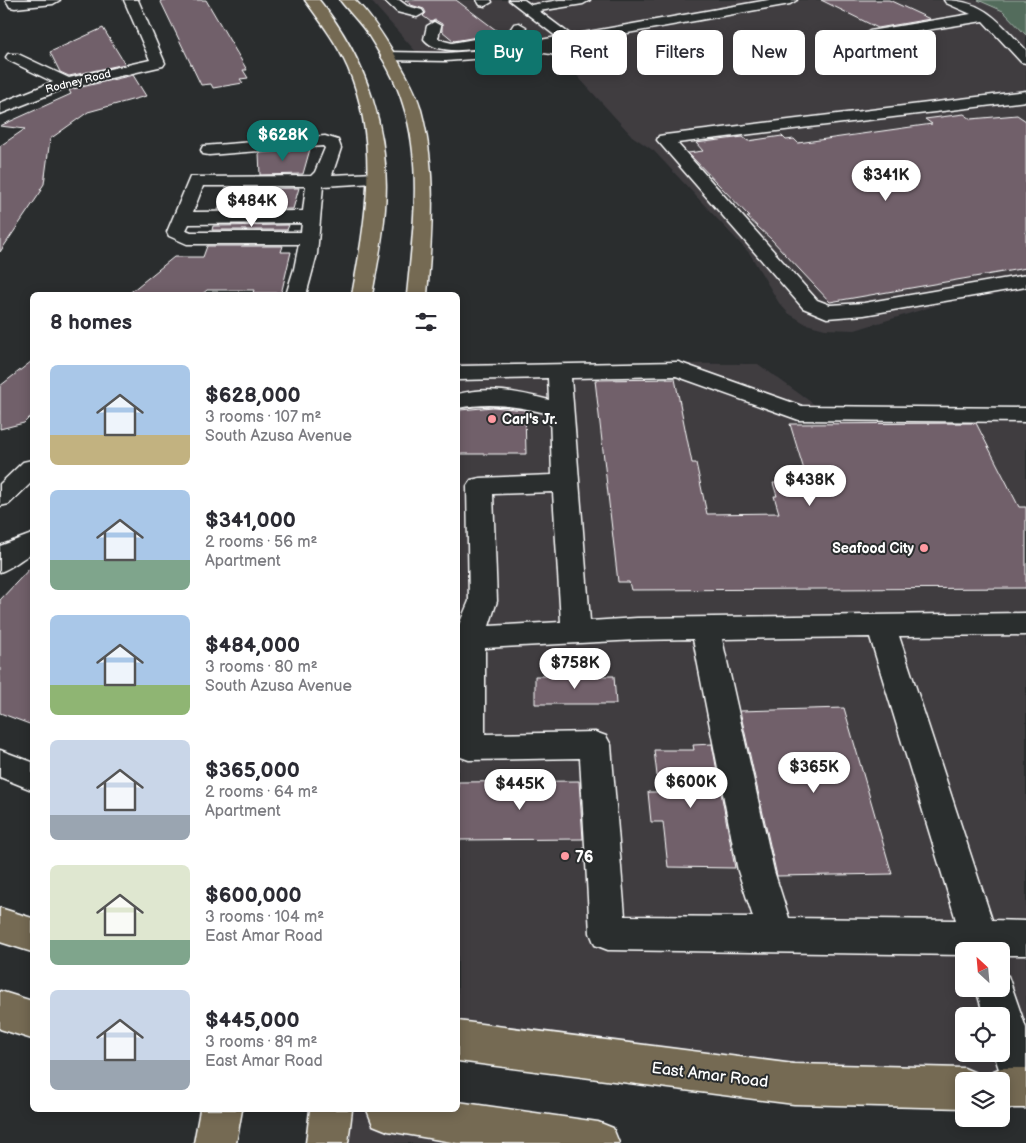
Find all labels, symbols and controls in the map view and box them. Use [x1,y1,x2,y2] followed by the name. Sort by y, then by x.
[475,30,542,75] chip: Buy
[552,30,627,75] chip: Rent
[637,30,723,75] chip: Filters
[733,30,805,75] chip: New
[815,30,936,75] chip: Apartment
[44,67,112,96] street label: Rodney Road
[248,120,318,162] pin: $628K
[258,126,308,145] text: $628K
[851,160,921,202] pin: $341K
[863,166,909,185] text: $341K
[217,186,287,228] pin: $484K
[227,192,277,211] text: $484K
[412,308,440,336] icon: filters
[50,310,132,335] text: 8 homes
[205,383,301,408] text: $628,000
[90,385,150,445] icon: home
[205,408,321,427] text: 3 rooms · 107 m²
[502,411,557,428] place label: Carl's Jr.
[486,413,498,425] marker: Carl's Jr.
[205,427,352,446] text: South Azusa Avenue
[775,464,845,507] pin: $438K
[785,471,835,490] text: $438K
[205,508,296,533] text: $341,000
[90,510,150,570] icon: home
[205,533,317,552] text: 2 rooms · 56 m²
[832,540,915,557] place label: Seafood City
[918,542,930,554] marker: Seafood City
[205,552,281,571] text: Apartment
[205,633,300,658] text: $484,000
[90,635,150,695] icon: home
[540,648,610,690] pin: $758K
[550,654,600,673] text: $758K
[205,658,318,677] text: 3 rooms · 80 m²
[205,677,352,696] text: South Azusa Avenue
[779,752,849,794] pin: $365K
[205,758,300,783] text: $365,000
[789,758,839,777] text: $365K
[90,760,150,820] icon: home
[656,766,726,809] pin: $600K
[485,768,555,811] pin: $445K
[665,773,717,792] text: $600K
[495,775,545,794] text: $445K
[205,783,318,802] text: 2 rooms · 64 m²
[205,802,281,821] text: Apartment
[575,848,594,867] place label: 76
[559,850,571,862] marker: 76
[205,883,302,908] text: $600,000
[90,885,150,945] icon: home
[205,908,324,927] text: 3 rooms · 104 m²
[205,927,323,946] text: East Amar Road
[955,942,1010,998] north arrow
[955,942,1010,1127] map controls
[955,1007,1010,1062] button: locate
[205,1008,300,1033] text: $445,000
[90,1010,150,1070] icon: home
[205,1033,317,1052] text: 3 rooms · 89 m²
[205,1052,323,1071] text: East Amar Road
[650,1059,769,1092] street label: East Amar Road
[955,1072,1010,1127] button: layers

